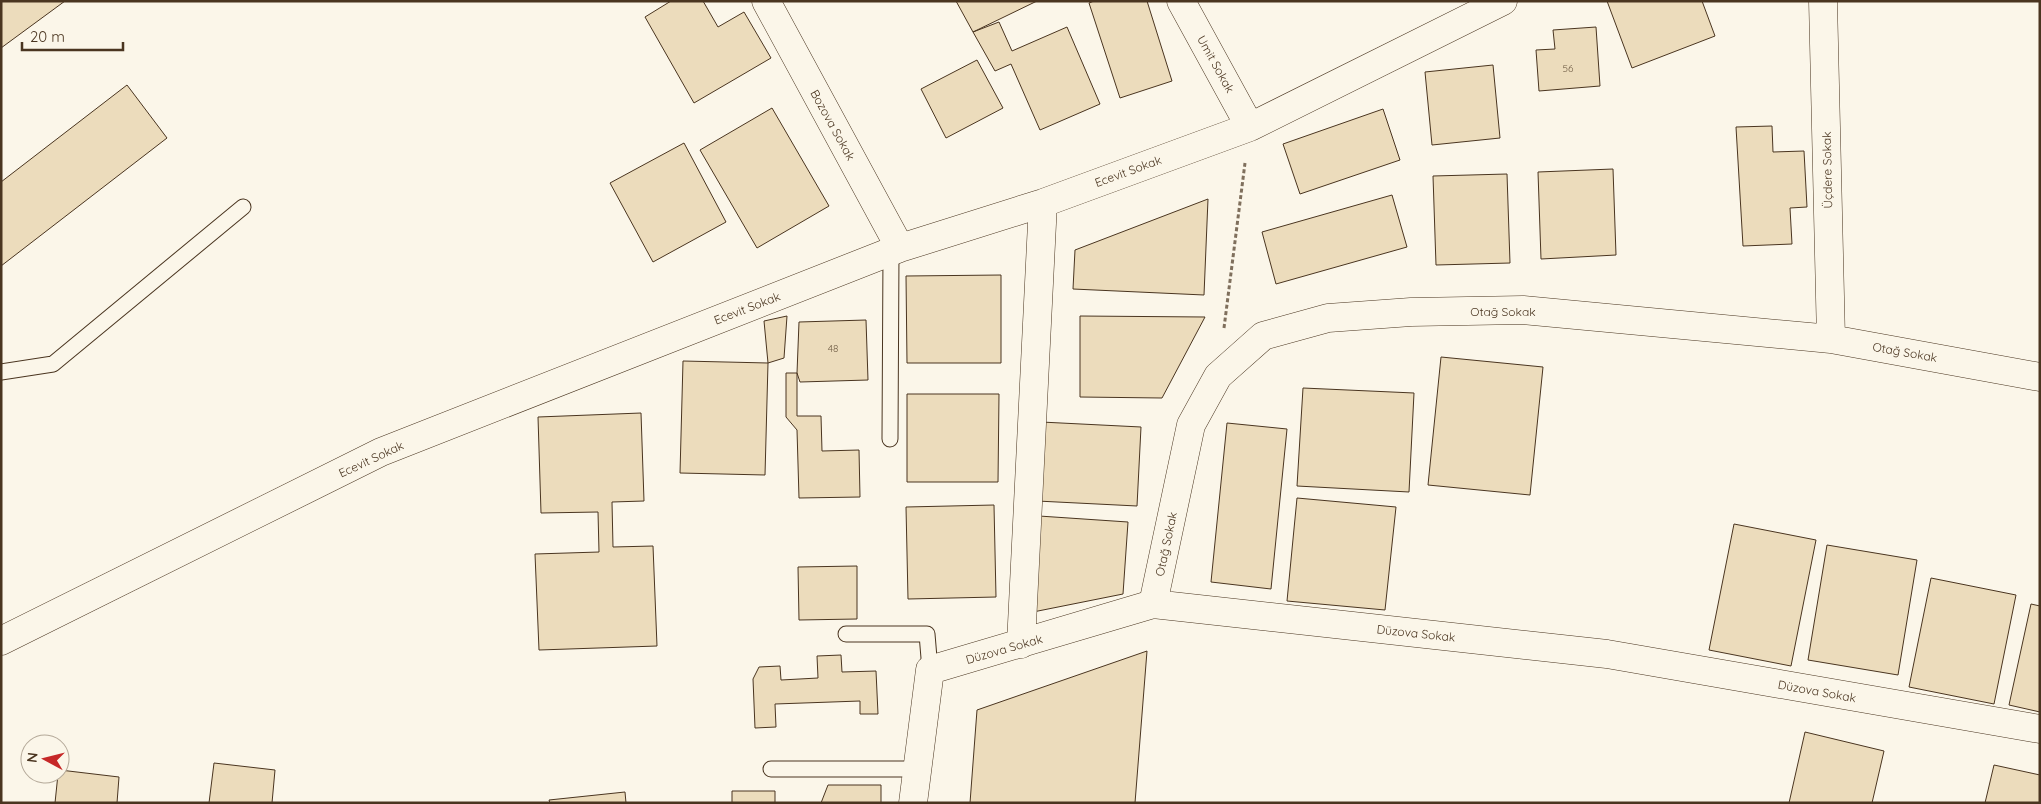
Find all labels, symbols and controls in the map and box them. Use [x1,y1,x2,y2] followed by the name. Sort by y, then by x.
[22,20,124,52] scale bar
[30,27,65,46] text: 20 m
[1194,33,1238,95] street label: Umit Sokak
[1563,62,1574,75] house number: 56
[807,87,859,163] street label: Bozova Sokak
[1819,131,1835,209] street label: Üçdere Sokak
[1093,152,1163,190] street label: Ecevit Sokak
[712,288,782,328] street label: Ecevit Sokak
[1470,304,1536,319] street label: Otağ Sokak
[1872,339,1938,365] street label: Otağ Sokak
[828,342,838,355] house number: 48
[336,437,406,481] street label: Ecevit Sokak
[1152,510,1180,578] street label: Otağ Sokak
[1376,621,1456,645] street label: Düzova Sokak
[964,631,1044,667] street label: Düzova Sokak
[1777,677,1857,705] street label: Düzova Sokak
[20,734,70,784] north arrow
[23,751,42,764] text: N

